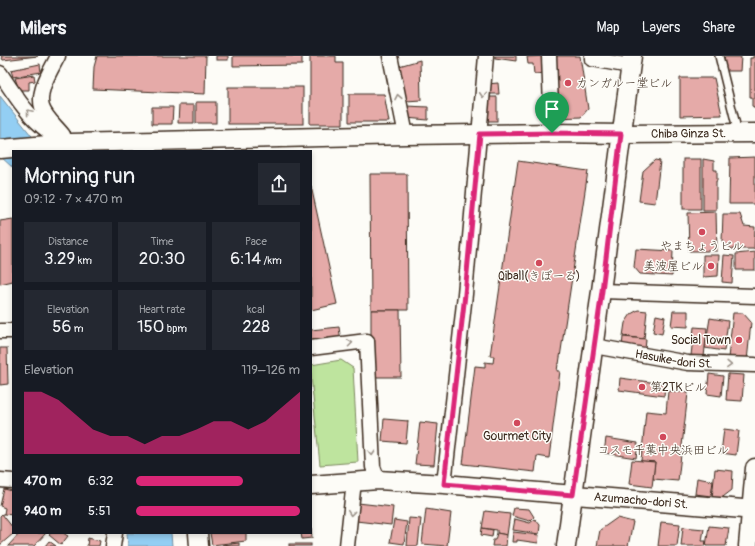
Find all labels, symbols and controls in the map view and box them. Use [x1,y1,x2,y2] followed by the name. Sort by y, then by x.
[20,16,66,40] text: Milers
[597,19,620,36] text: Map
[642,19,680,36] text: Layers
[702,19,735,36] text: Share
[576,76,672,91] place label: カンガルー堂ビル
[563,78,573,88] marker: カンガルー堂ビル
[478,92,487,98] one-way arrow
[535,92,569,133] pin
[394,94,403,100] one-way arrow
[541,98,563,120] icon: arrive
[26,110,33,117] one-way arrow
[651,126,726,141] street label: Chiba Ginza St.
[24,162,135,190] text: Morning run
[258,163,300,205] button: share
[24,191,123,207] text: 09:12 · 7 × 470 m
[697,227,707,237] marker: やまちょうビル
[48,235,88,248] text: Distance
[151,235,174,248] text: Time
[245,235,267,248] text: Pace
[660,239,744,254] place label: やまちょうビル
[44,248,75,269] text: 3.29
[139,248,185,269] text: 20:30
[230,248,261,269] text: 6:14
[75,254,92,267] text: km
[261,254,282,267] text: /km
[534,258,544,268] marker: Qiball(きぼーる)
[643,259,703,274] place label: 美波屋ビル
[706,261,716,271] marker: 美波屋ビル
[498,269,580,284] place label: Qiball(きぼーる)
[47,303,89,316] text: Elevation
[139,303,185,316] text: Heart rate
[247,303,265,316] text: kcal
[52,316,71,337] text: 56
[137,316,164,337] text: 150
[242,316,270,337] text: 228
[71,322,84,335] text: m
[164,322,187,335] text: bpm
[671,333,731,348] place label: Social Town
[734,335,744,345] marker: Social Town
[347,339,353,348] one-way arrow
[634,346,713,371] street label: Hasuike-dori St.
[726,360,732,369] one-way arrow
[24,362,74,378] text: Elevation
[241,362,300,378] text: 119–126 m
[650,380,706,395] place label: 第2TKビル
[637,382,647,392] marker: 第2TKビル
[512,418,522,428] marker: Gourmet City
[483,429,551,444] place label: Gourmet City
[658,432,668,442] marker: コスモ千葉中央浜田ビル
[597,443,729,458] place label: コスモ千葉中央浜田ビル
[368,450,376,456] one-way arrow
[24,473,62,489] text: 470 m
[88,473,114,489] text: 6:32
[593,489,689,512] street label: Azumacho-dori St.
[24,503,61,519] text: 940 m
[88,503,111,519] text: 5:51
[347,510,356,516] one-way arrow

